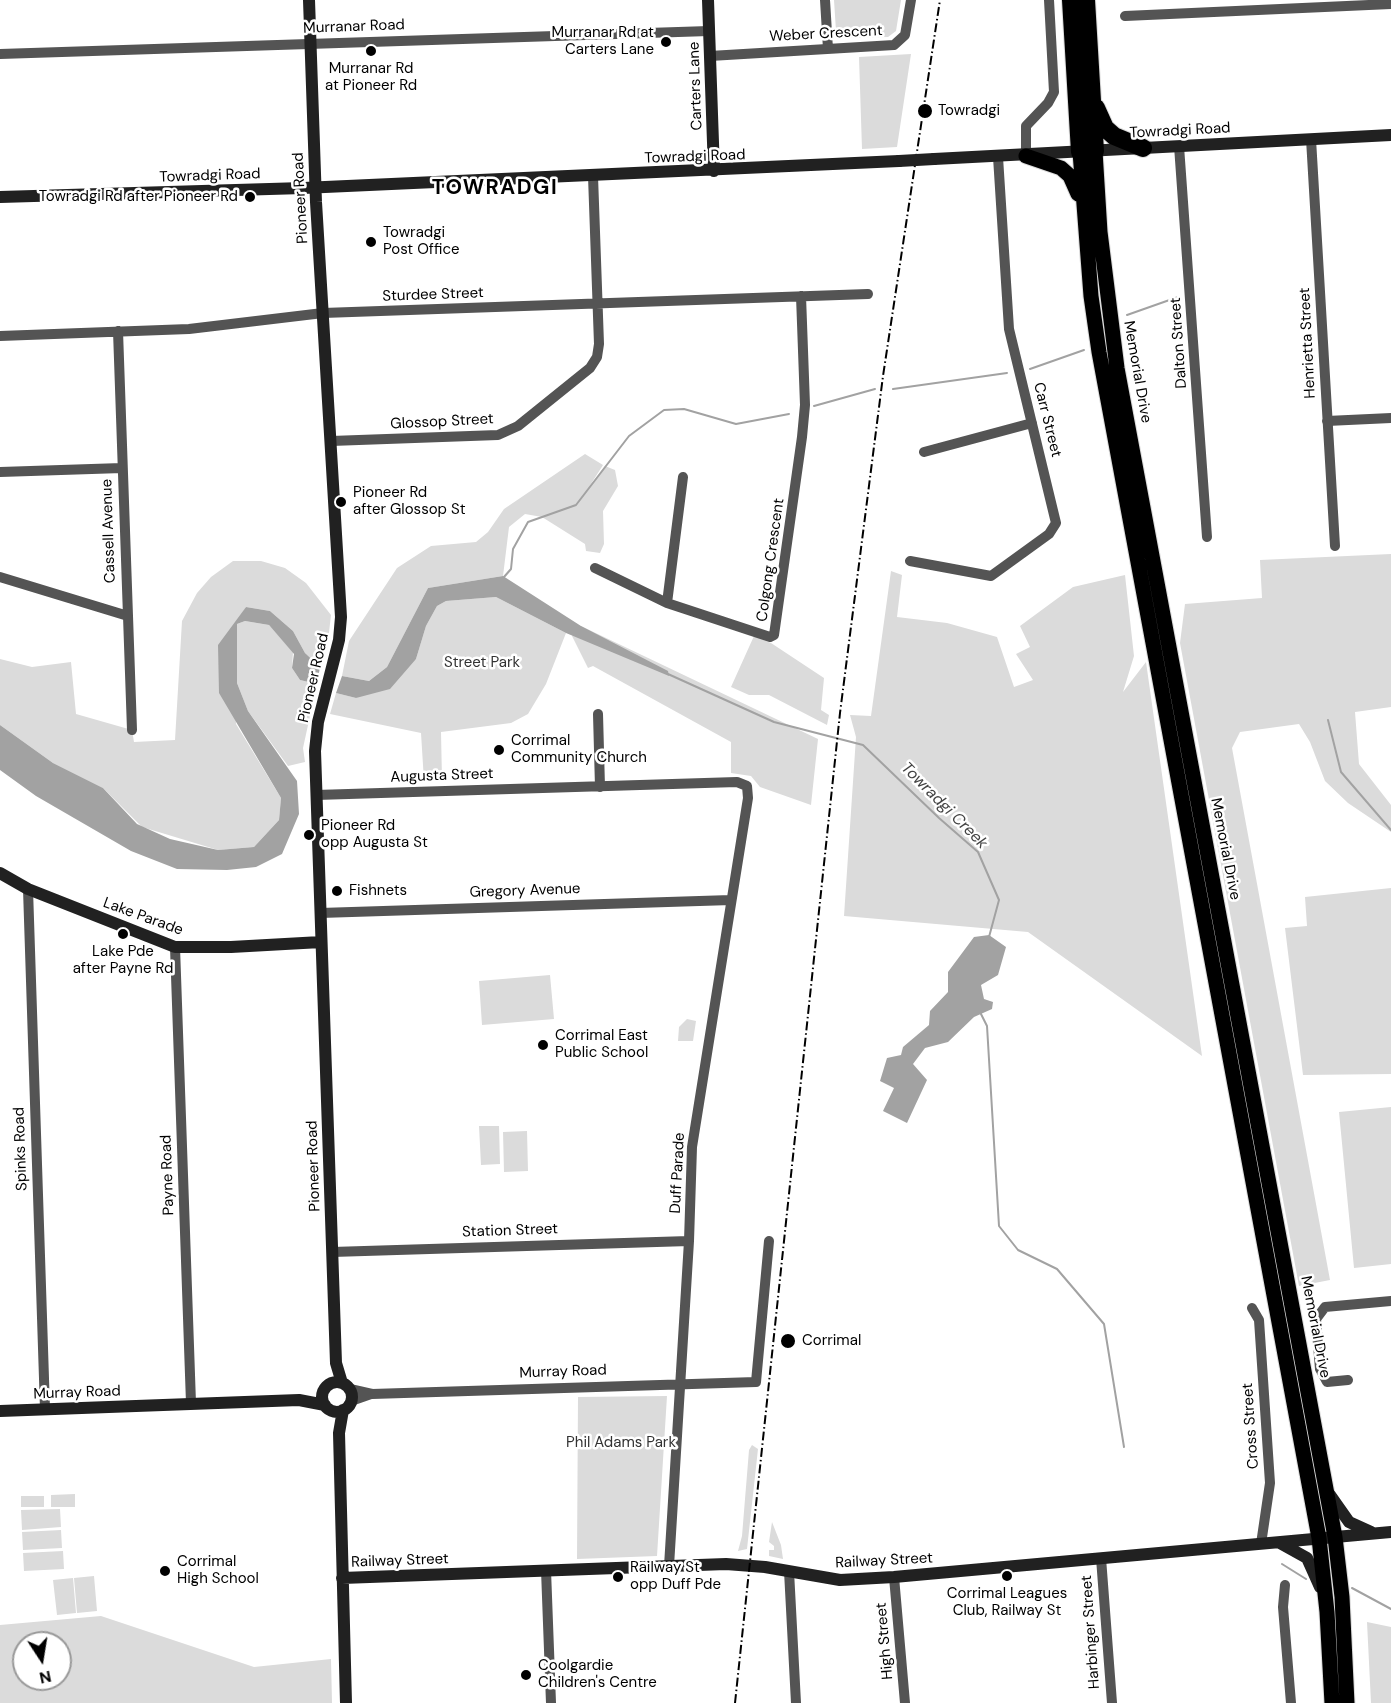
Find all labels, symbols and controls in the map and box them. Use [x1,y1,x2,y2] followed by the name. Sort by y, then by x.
[303,16,405,38] street label: Murranar Road
[769,22,883,46] street label: Weber Crescent
[552,24,654,59] place label: Murranar Rd at Carters Lane
[659,35,673,49] marker: Murranar Rd at Carters Lane
[685,41,707,131] street label: Carters Lane
[364,44,378,58] marker: Murranar Rd at Pioneer Rd
[325,60,417,95] place label: Murranar Rd at Pioneer Rd
[916,102,934,120] marker: Towradgi
[938,102,1000,120] place label: Towradgi
[1129,119,1231,143] street label: Towradgi Road
[644,146,746,168] street label: Towradgi Road
[290,152,312,244] street label: Pioneer Road
[159,165,261,187] street label: Towradgi Road
[432,175,558,201] district label: TOWRADGI
[39,188,238,206] place label: Towradgi Rd after Pioneer Rd
[243,190,257,204] marker: Towradgi Rd after Pioneer Rd
[383,224,459,259] place label: Towradgi Post Office
[364,235,378,249] marker: Towradgi Post Office
[382,284,484,306] street label: Sturdee Street
[1296,287,1320,399] street label: Henrietta Street
[1167,297,1191,389] street label: Dalton Street
[1119,319,1155,425] street label: Memorial Drive
[1029,381,1065,459] street label: Carr Street
[390,410,494,434] street label: Glossop Street
[98,479,120,583] street label: Cassell Avenue
[353,484,466,519] place label: Pioneer Rd after Glossop St
[334,495,348,509] marker: Pioneer Rd after Glossop St
[753,497,789,623] street label: Colgong Crescent
[295,631,333,725] street label: Pioneer Road
[444,654,520,672] park label: Street Park
[511,732,647,767] place label: Corrimal Community Church
[492,743,506,757] marker: Corrimal Community Church
[897,759,991,853] water label: Towradgi Creek
[390,765,494,787] street label: Augusta Street
[1206,796,1244,902] street label: Memorial Drive
[321,817,428,852] place label: Pioneer Rd opp Augusta St
[302,828,316,842] marker: Pioneer Rd opp Augusta St
[469,880,581,902] street label: Gregory Avenue
[349,882,407,900] place label: Fishnets
[330,884,344,898] marker: Fishnets
[101,894,185,940] street label: Lake Parade
[116,927,130,941] marker: Lake Pde after Payne Rd
[73,943,173,978] place label: Lake Pde after Payne Rd
[555,1027,648,1062] place label: Corrimal East Public School
[536,1038,550,1052] marker: Corrimal East Public School
[11,1107,31,1191] street label: Spinks Road
[303,1120,325,1212] street label: Pioneer Road
[667,1132,689,1214] street label: Duff Parade
[158,1134,178,1216] street label: Payne Road
[462,1220,558,1242] street label: Station Street
[1296,1274,1334,1380] street label: Memorial Drive
[779,1332,797,1350] marker: Corrimal
[802,1332,861,1350] place label: Corrimal
[519,1361,607,1383] street label: Murray Road
[33,1382,121,1404] street label: Murray Road
[1239,1382,1263,1470] street label: Cross Street
[566,1434,676,1452] park label: Phil Adams Park
[835,1549,933,1573] street label: Railway Street
[351,1550,449,1572] street label: Railway Street
[177,1553,259,1588] place label: Corrimal High School
[630,1559,721,1594] place label: Railway St opp Duff Pde
[158,1564,172,1578] marker: Corrimal High School
[1000,1569,1014,1583] marker: Corrimal Leagues Club, Railway St
[611,1570,625,1584] marker: Railway St opp Duff Pde
[1078,1574,1104,1690] street label: Harbinger Street
[947,1585,1067,1620] place label: Corrimal Leagues Club, Railway St
[873,1602,897,1680] street label: High Street
[12,1631,72,1691] north arrow
[538,1657,657,1692] place label: Coolgardie Children's Centre
[38,1666,53,1689] text: N
[519,1668,533,1682] marker: Coolgardie Children's Centre

